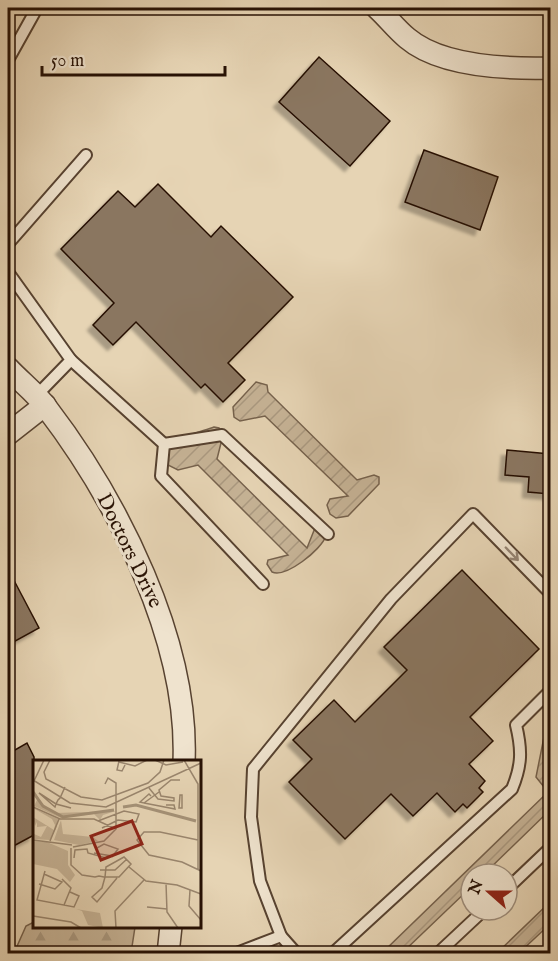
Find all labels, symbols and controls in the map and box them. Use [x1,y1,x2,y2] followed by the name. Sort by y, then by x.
[42,39,225,77] scale bar
[51,50,84,73] text: 50 m
[90,489,169,613] street label: Doctors Drive
[505,546,519,561] one-way arrow
[33,760,201,928] inset map
[459,862,519,922] north arrow
[465,877,489,898] text: N

